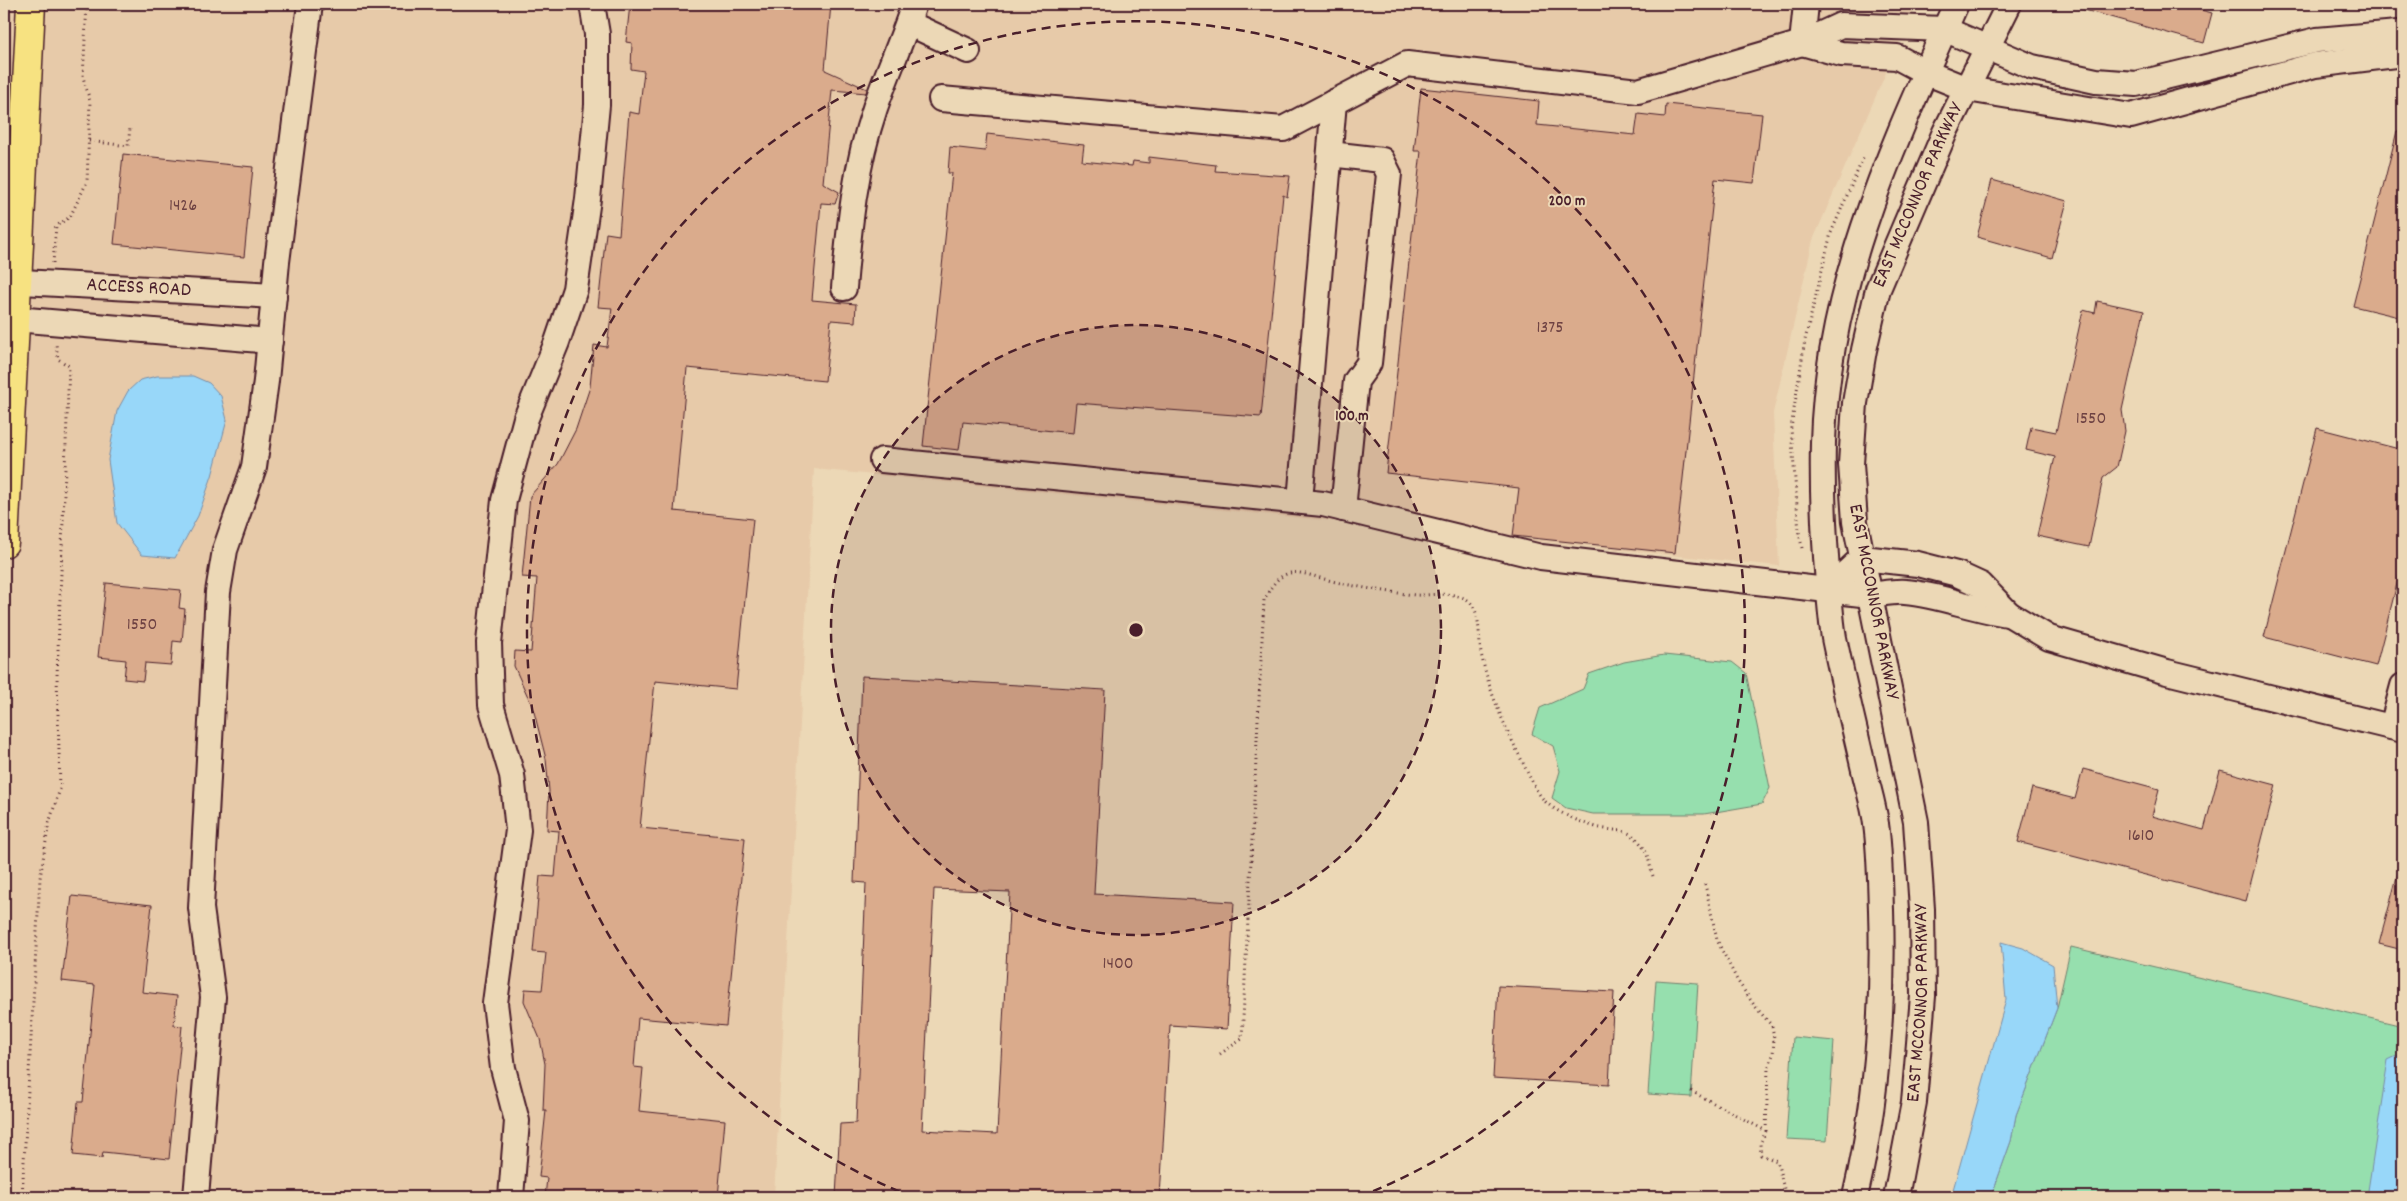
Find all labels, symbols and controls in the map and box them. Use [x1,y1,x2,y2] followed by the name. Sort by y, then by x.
[1866,98,1972,292] street label: EAST MCCONNOR PARKWAY
[1549,191,1585,213] text: 200 m
[169,194,197,219] house number: 1426
[86,272,192,305] street label: ACCESS ROAD
[1536,316,1564,341] house number: 1375
[1335,406,1369,428] text: 100 m
[2076,407,2106,432] house number: 1550
[1840,502,1906,703] street label: EAST MCCONNOR PARKWAY
[127,613,157,638] house number: 1550
[1127,621,1145,639] centre of rings
[2128,824,2154,849] house number: 1610
[1900,902,1937,1103] street label: EAST MCCONNOR PARKWAY
[1102,952,1134,977] house number: 1400

